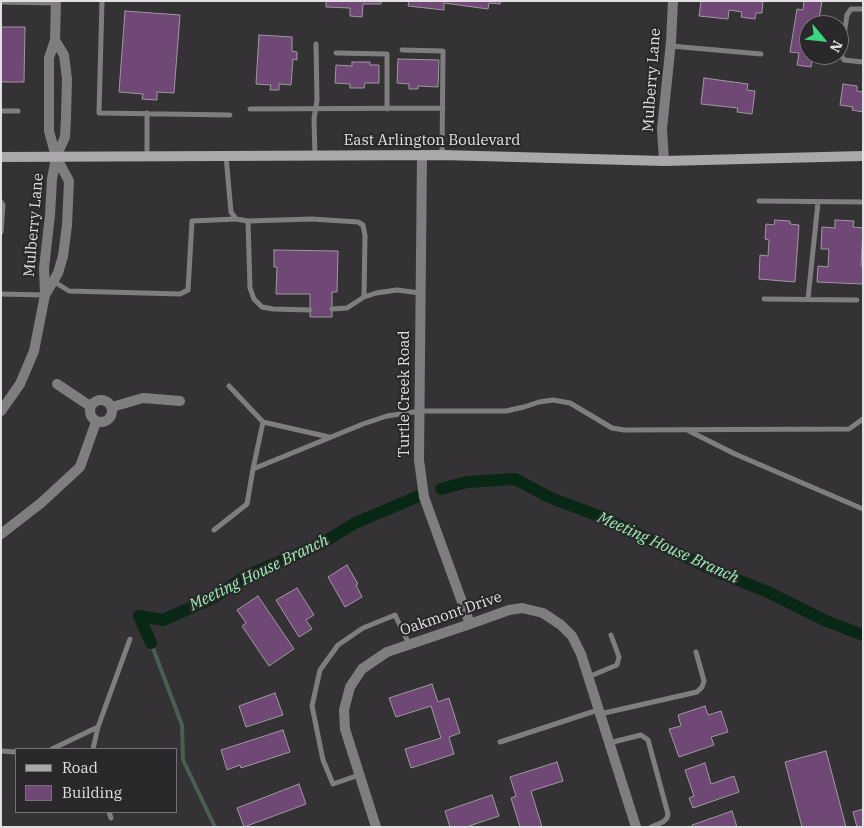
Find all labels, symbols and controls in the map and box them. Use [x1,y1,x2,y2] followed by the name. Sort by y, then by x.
[799,15,849,65] north arrow
[639,28,665,132] street label: Mulberry Lane
[826,37,847,56] text: N
[344,132,520,150] street label: East Arlington Boulevard
[21,172,47,278] street label: Mulberry Lane
[396,330,414,458] street label: Turtle Creek Road
[594,508,742,588] water label: Meeting House Branch
[186,531,332,615] water label: Meeting House Branch
[398,588,504,640] street label: Oakmont Drive
[15,748,178,813] legend
[62,758,98,777] text: Road
[62,783,122,802] text: Building

